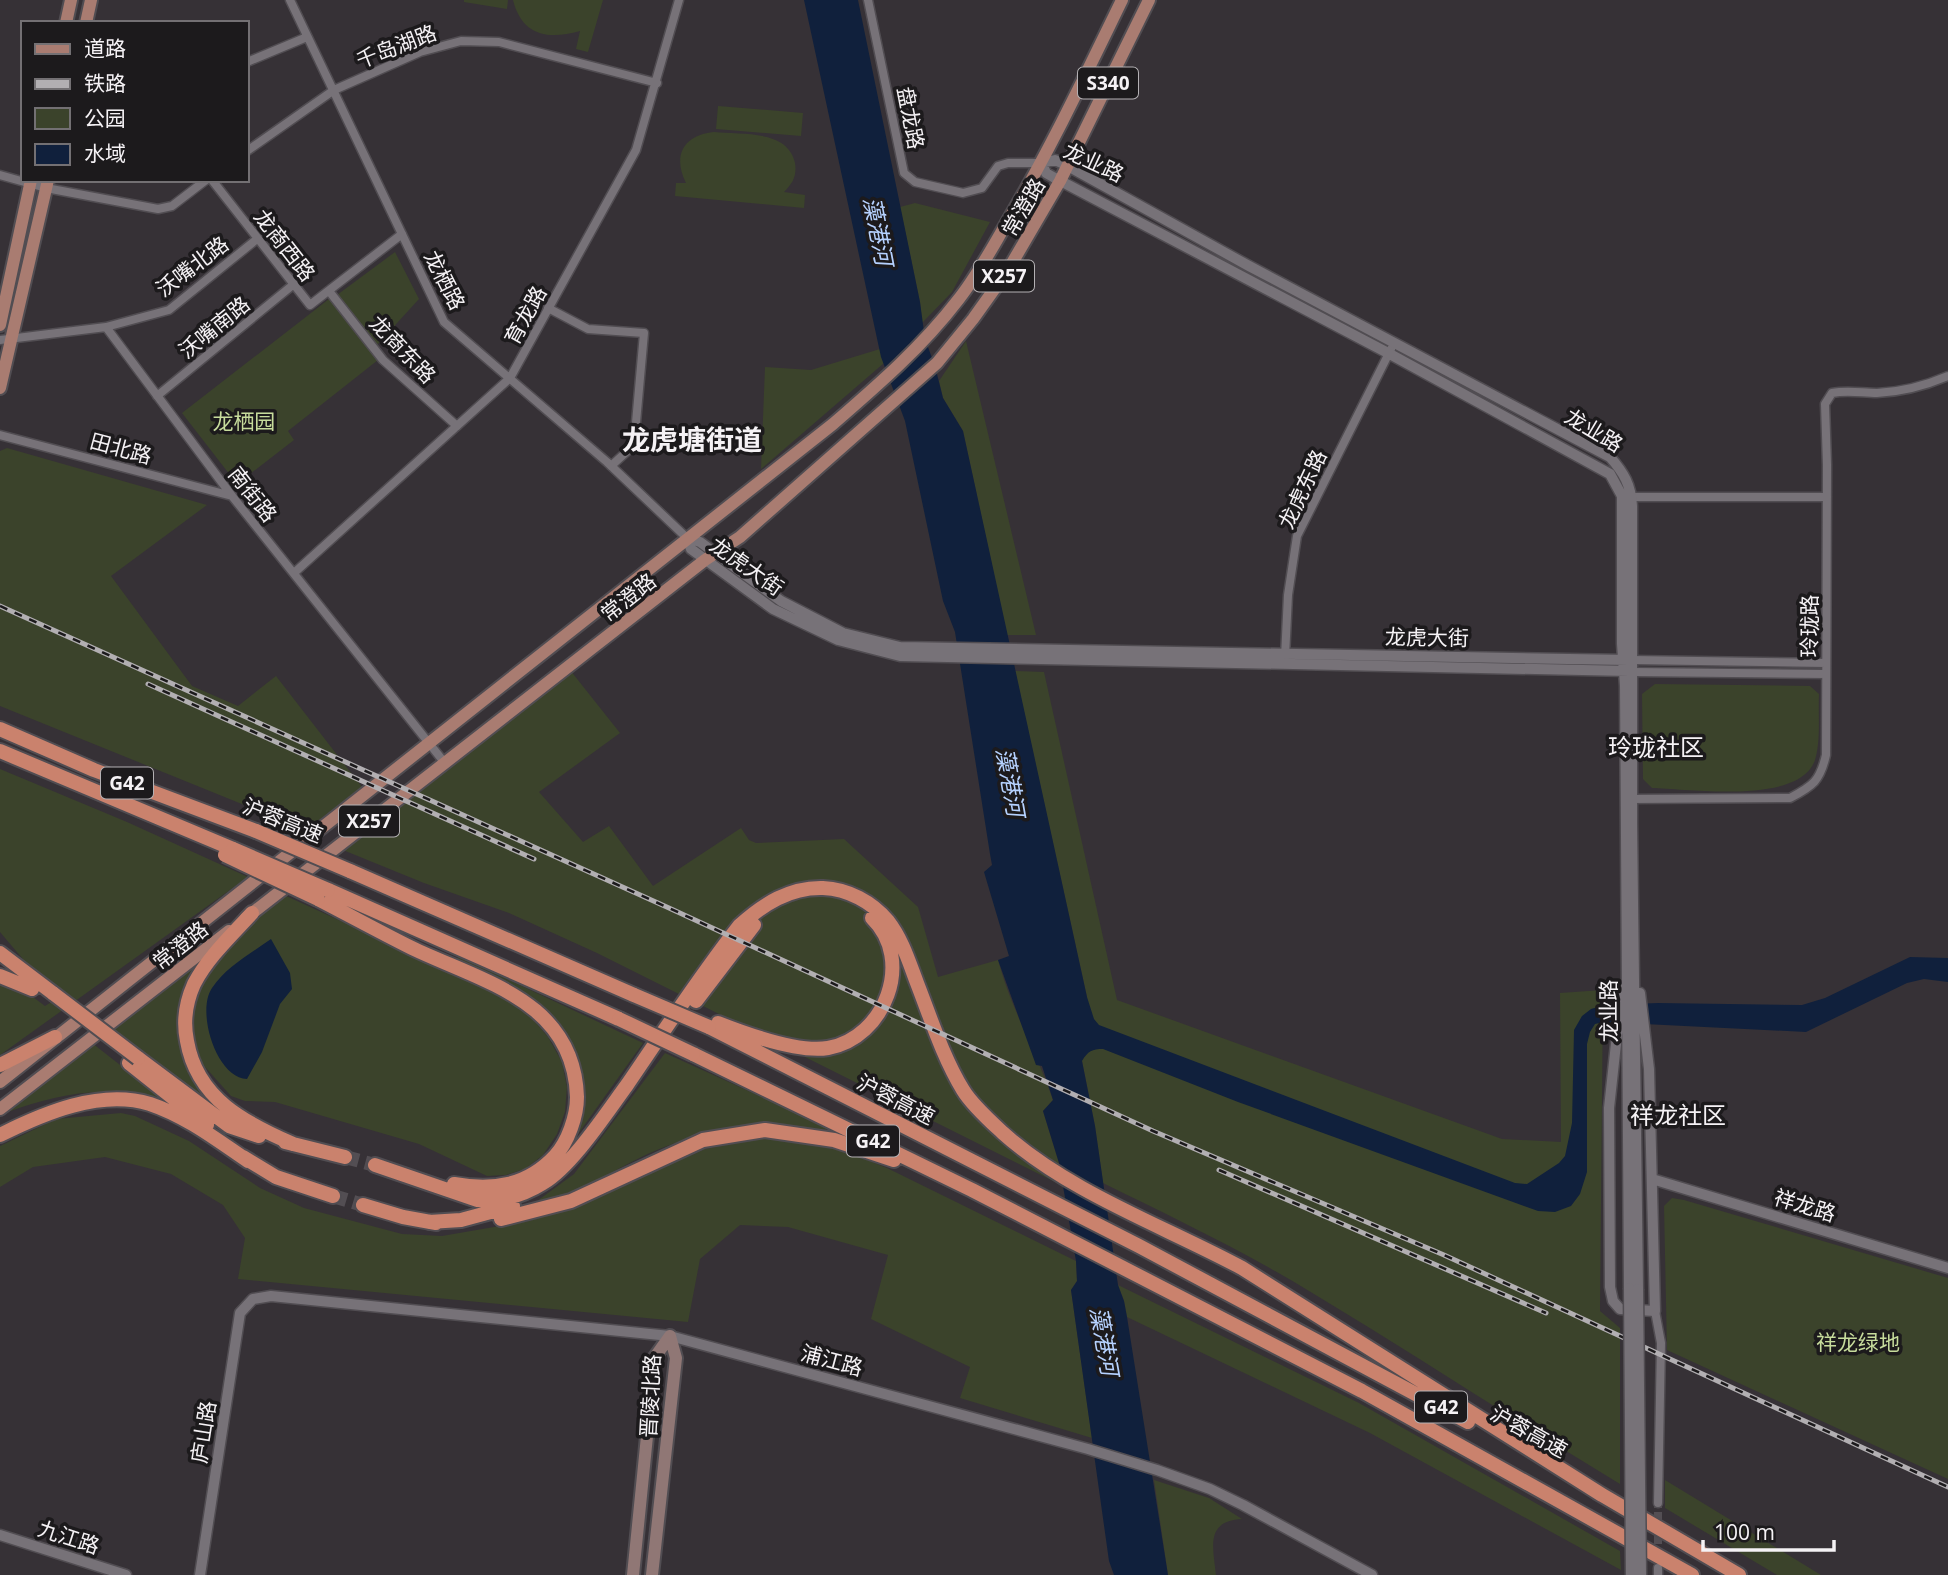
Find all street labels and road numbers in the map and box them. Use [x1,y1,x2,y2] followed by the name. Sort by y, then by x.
[352,18,440,74] street label: 千岛湖路
[1078,68,1138,99] road number: S340
[891,84,931,152] street label: 盘龙路
[1060,136,1128,188] street label: 龙业路
[995,173,1051,241] street label: 常澄路
[248,203,322,287] street label: 龙商西路
[150,230,234,302] street label: 沃嘴北路
[418,246,472,314] street label: 龙栖路
[974,260,1034,292] road number: X257
[497,281,553,349] street label: 育龙路
[173,290,255,364] street label: 沃嘴南路
[364,309,442,389] street label: 龙商东路
[1560,402,1628,458] street label: 龙业路
[87,426,155,470] street label: 田北路
[1272,445,1332,533] street label: 龙虎东路
[223,461,283,527] street label: 南街路
[705,530,789,602] street label: 龙虎大街
[595,567,661,627] street label: 常澄路
[1795,595,1823,658] street label: 玲珑路
[1385,622,1469,652] street label: 龙虎大街
[101,768,153,798] road number: G42
[239,791,327,849] street label: 沪蓉高速
[339,806,399,836] road number: X257
[147,915,213,975] street label: 常澄路
[1594,980,1622,1043] street label: 龙业路
[852,1067,940,1131] street label: 沪蓉高速
[847,1126,899,1156] road number: G42
[1771,1182,1839,1228] street label: 祥龙路
[798,1338,866,1382] street label: 浦江路
[634,1353,666,1439] street label: 晋陵北路
[1415,1392,1467,1422] road number: G42
[1485,1398,1573,1464] street label: 沪蓉高速
[184,1399,222,1465] street label: 庐山路
[35,1514,103,1560] street label: 九江路

